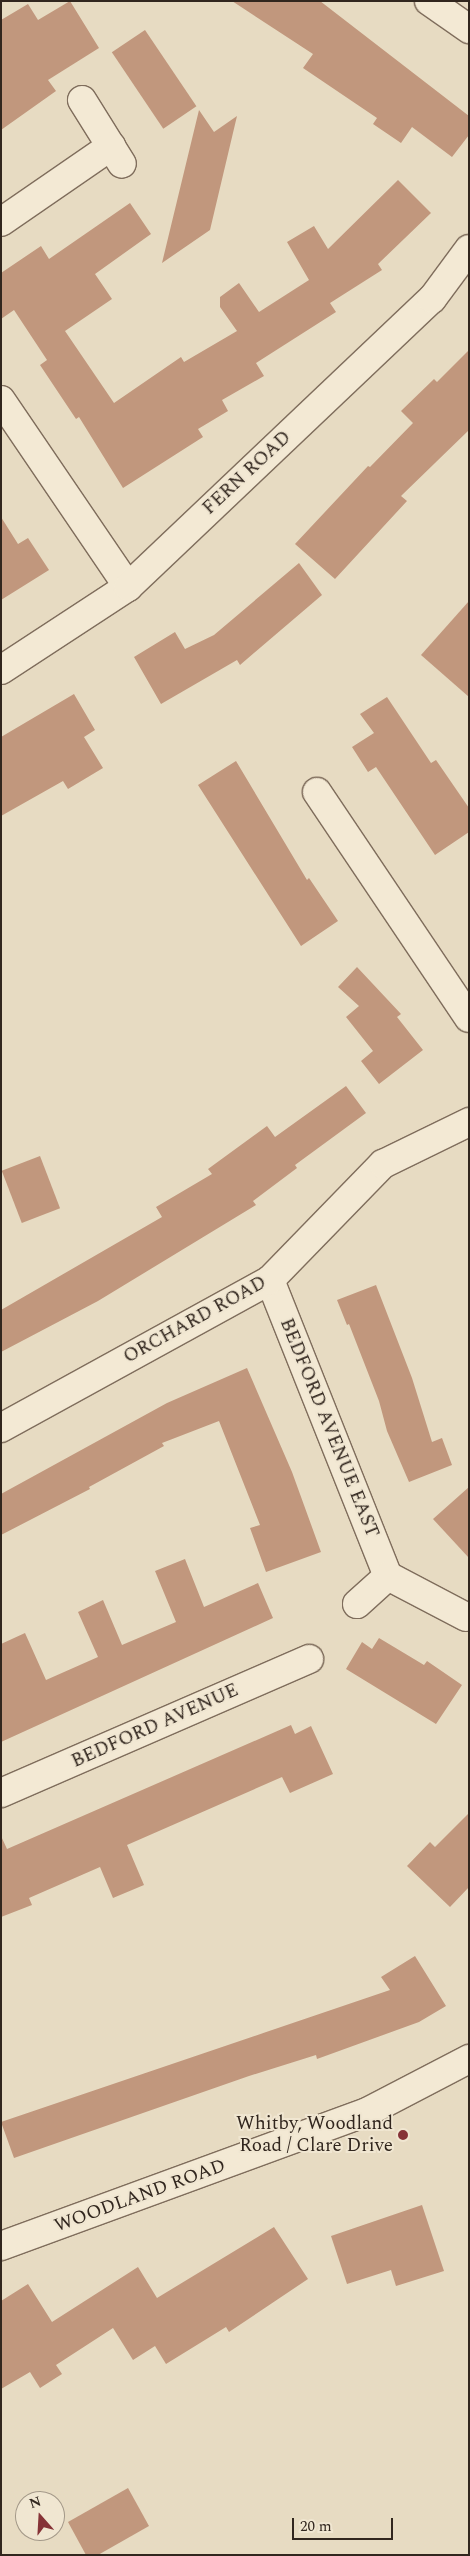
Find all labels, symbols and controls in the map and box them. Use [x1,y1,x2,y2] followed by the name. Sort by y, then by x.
[198,426,296,520] street label: FERN ROAD
[120,1271,270,1369] street label: ORCHARD ROAD
[274,1315,384,1541] street label: BEDFORD AVENUE EAST
[68,1679,242,1773] street label: BEDFORD AVENUE
[236,2113,393,2157] place label: Whitby, Woodland Road / Clare Drive
[397,2129,409,2141] marker: Whitby, Woodland Road / Clare Drive
[51,2154,229,2238] street label: WOODLAND ROAD
[15,2491,65,2541] north arrow
[26,2491,44,2514] text: N
[295,2508,396,2540] scale bar
[300,2515,332,2538] text: 20 m

